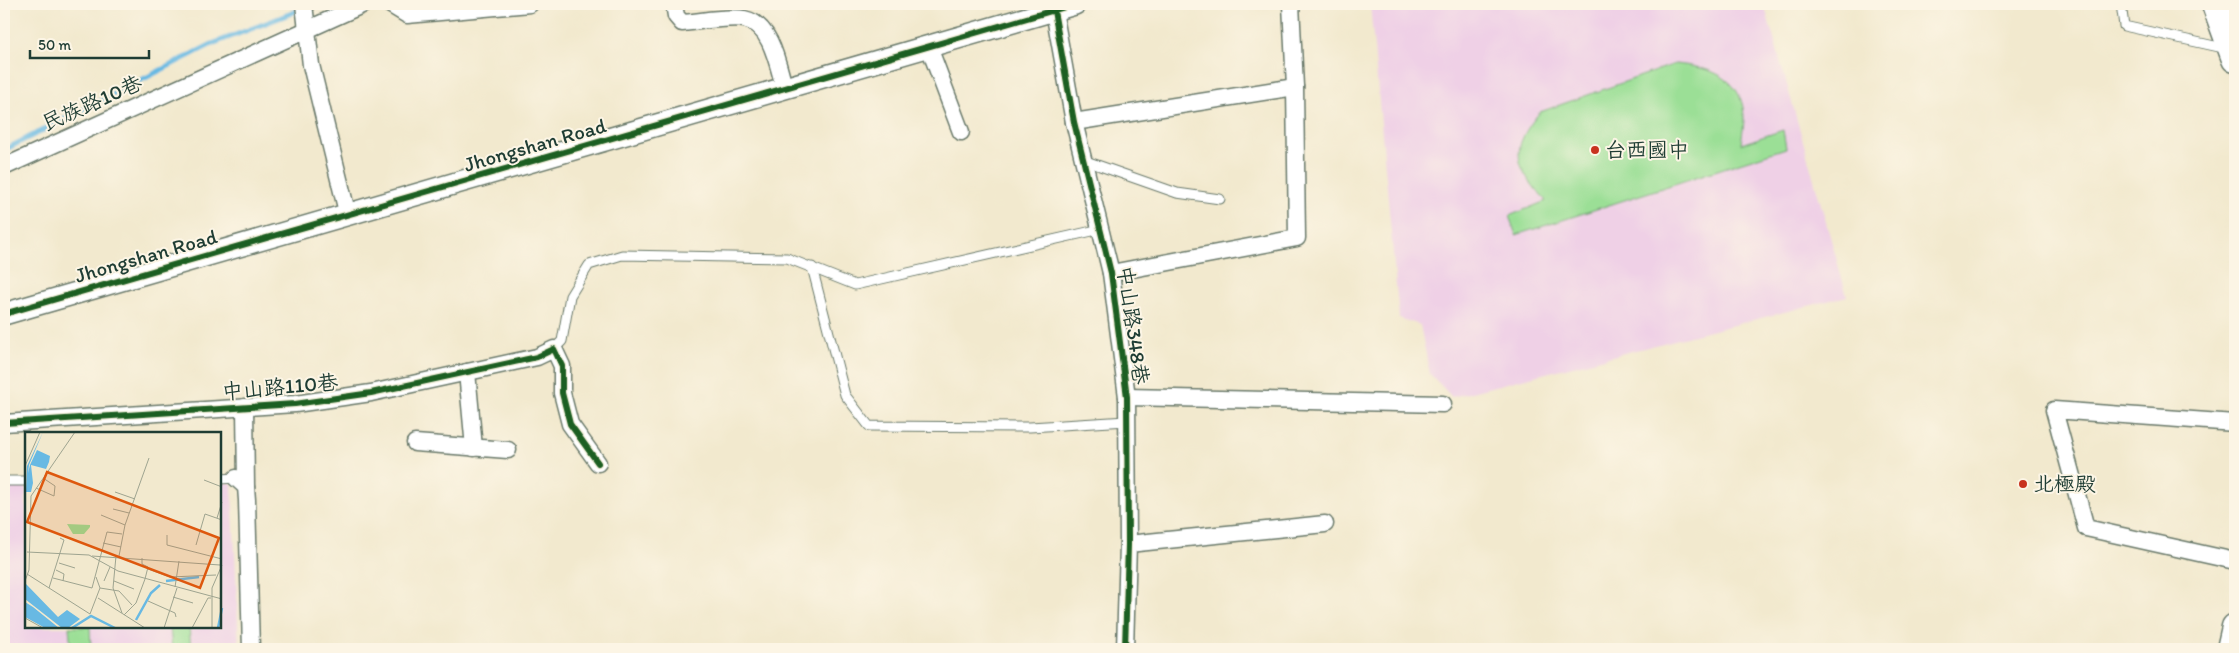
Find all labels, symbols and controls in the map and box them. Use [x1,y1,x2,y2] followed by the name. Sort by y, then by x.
[30,28,149,60] scale bar
[38,36,71,54] text: 50 m
[38,69,146,136] street label: 民族路10巷
[461,112,609,177] street label: Jhongshan Road
[1605,137,1689,162] place label: 台西國中
[1589,144,1601,156] marker: 台西國中
[72,223,220,288] street label: Jhongshan Road
[1113,264,1154,386] street label: 中山路348巷
[221,369,339,404] street label: 中山路110巷
[25,432,221,628] inset map
[2033,471,2096,496] place label: 北極殿
[2017,478,2029,490] marker: 北極殿

